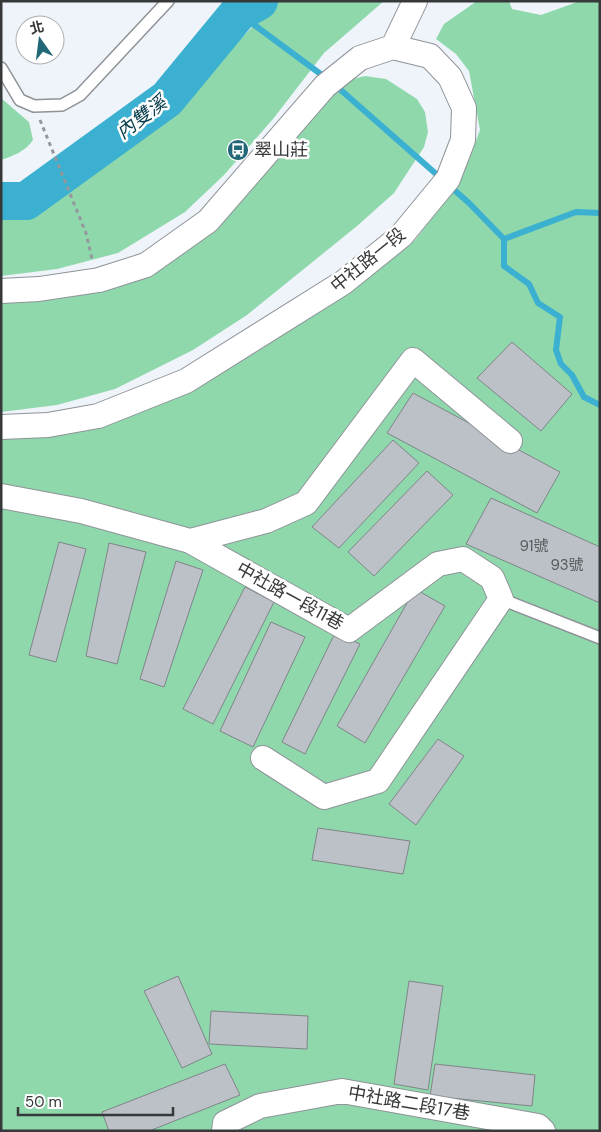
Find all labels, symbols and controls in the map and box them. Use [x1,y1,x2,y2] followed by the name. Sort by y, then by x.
[15,15,65,65] north arrow
[28,17,46,38] text: 北
[111,88,174,145] water label: 內雙溪
[226,138,250,162] bus stop icon: 翠山莊
[254,138,308,162] place label: 翠山莊
[325,222,411,298] street label: 中社路一段
[520,536,548,556] house number: 91號
[550,555,584,575] house number: 93號
[232,557,348,635] street label: 中社路一段11巷
[346,1080,472,1126] street label: 中社路二段17巷
[18,1084,172,1116] scale bar
[25,1092,62,1112] text: 50 m

